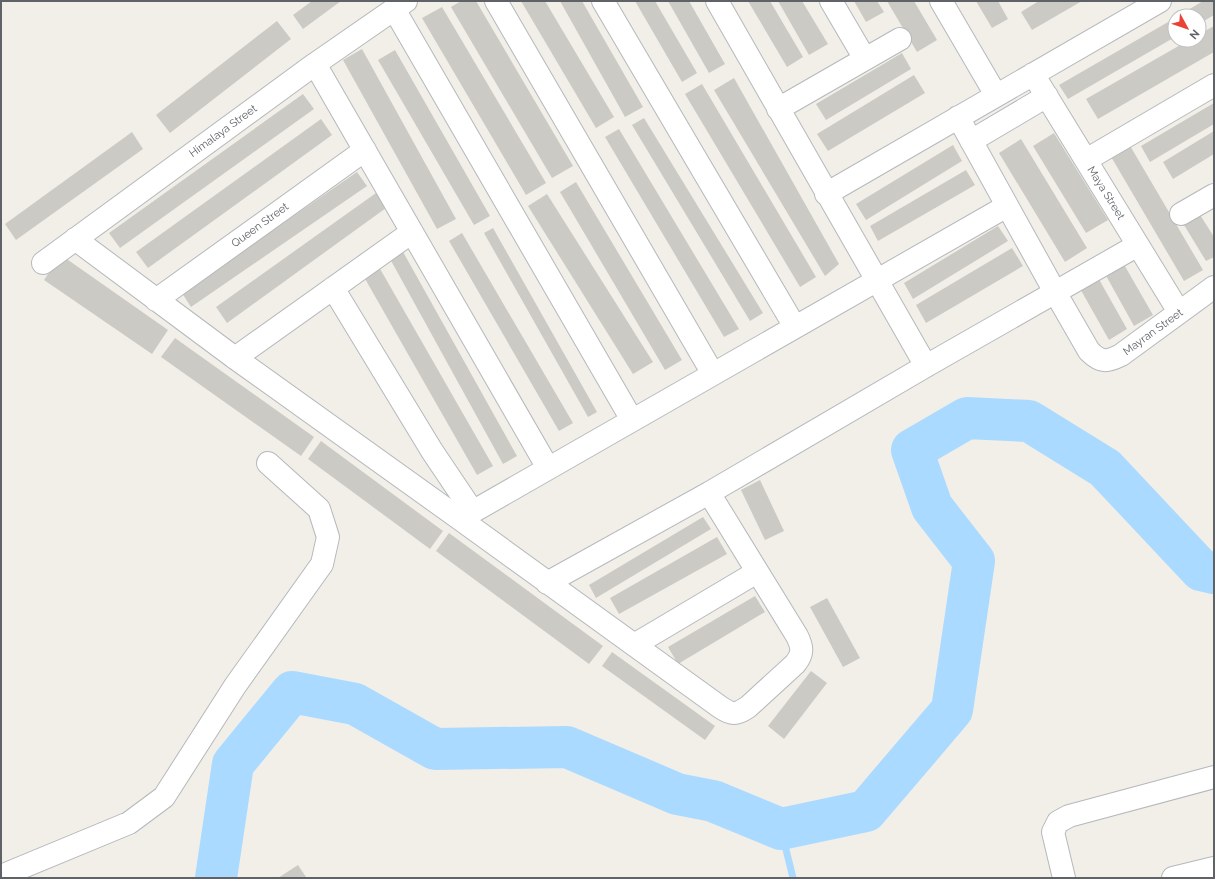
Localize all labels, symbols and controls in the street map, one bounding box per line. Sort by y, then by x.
north arrow [1167,8,1207,48]
text: N [1187,27,1202,42]
street label: Himalaya Street [187,102,260,160]
street label: Maya Street [1084,164,1128,222]
street label: Queen Street [229,200,291,250]
street label: Mayran Street [1120,306,1186,358]

